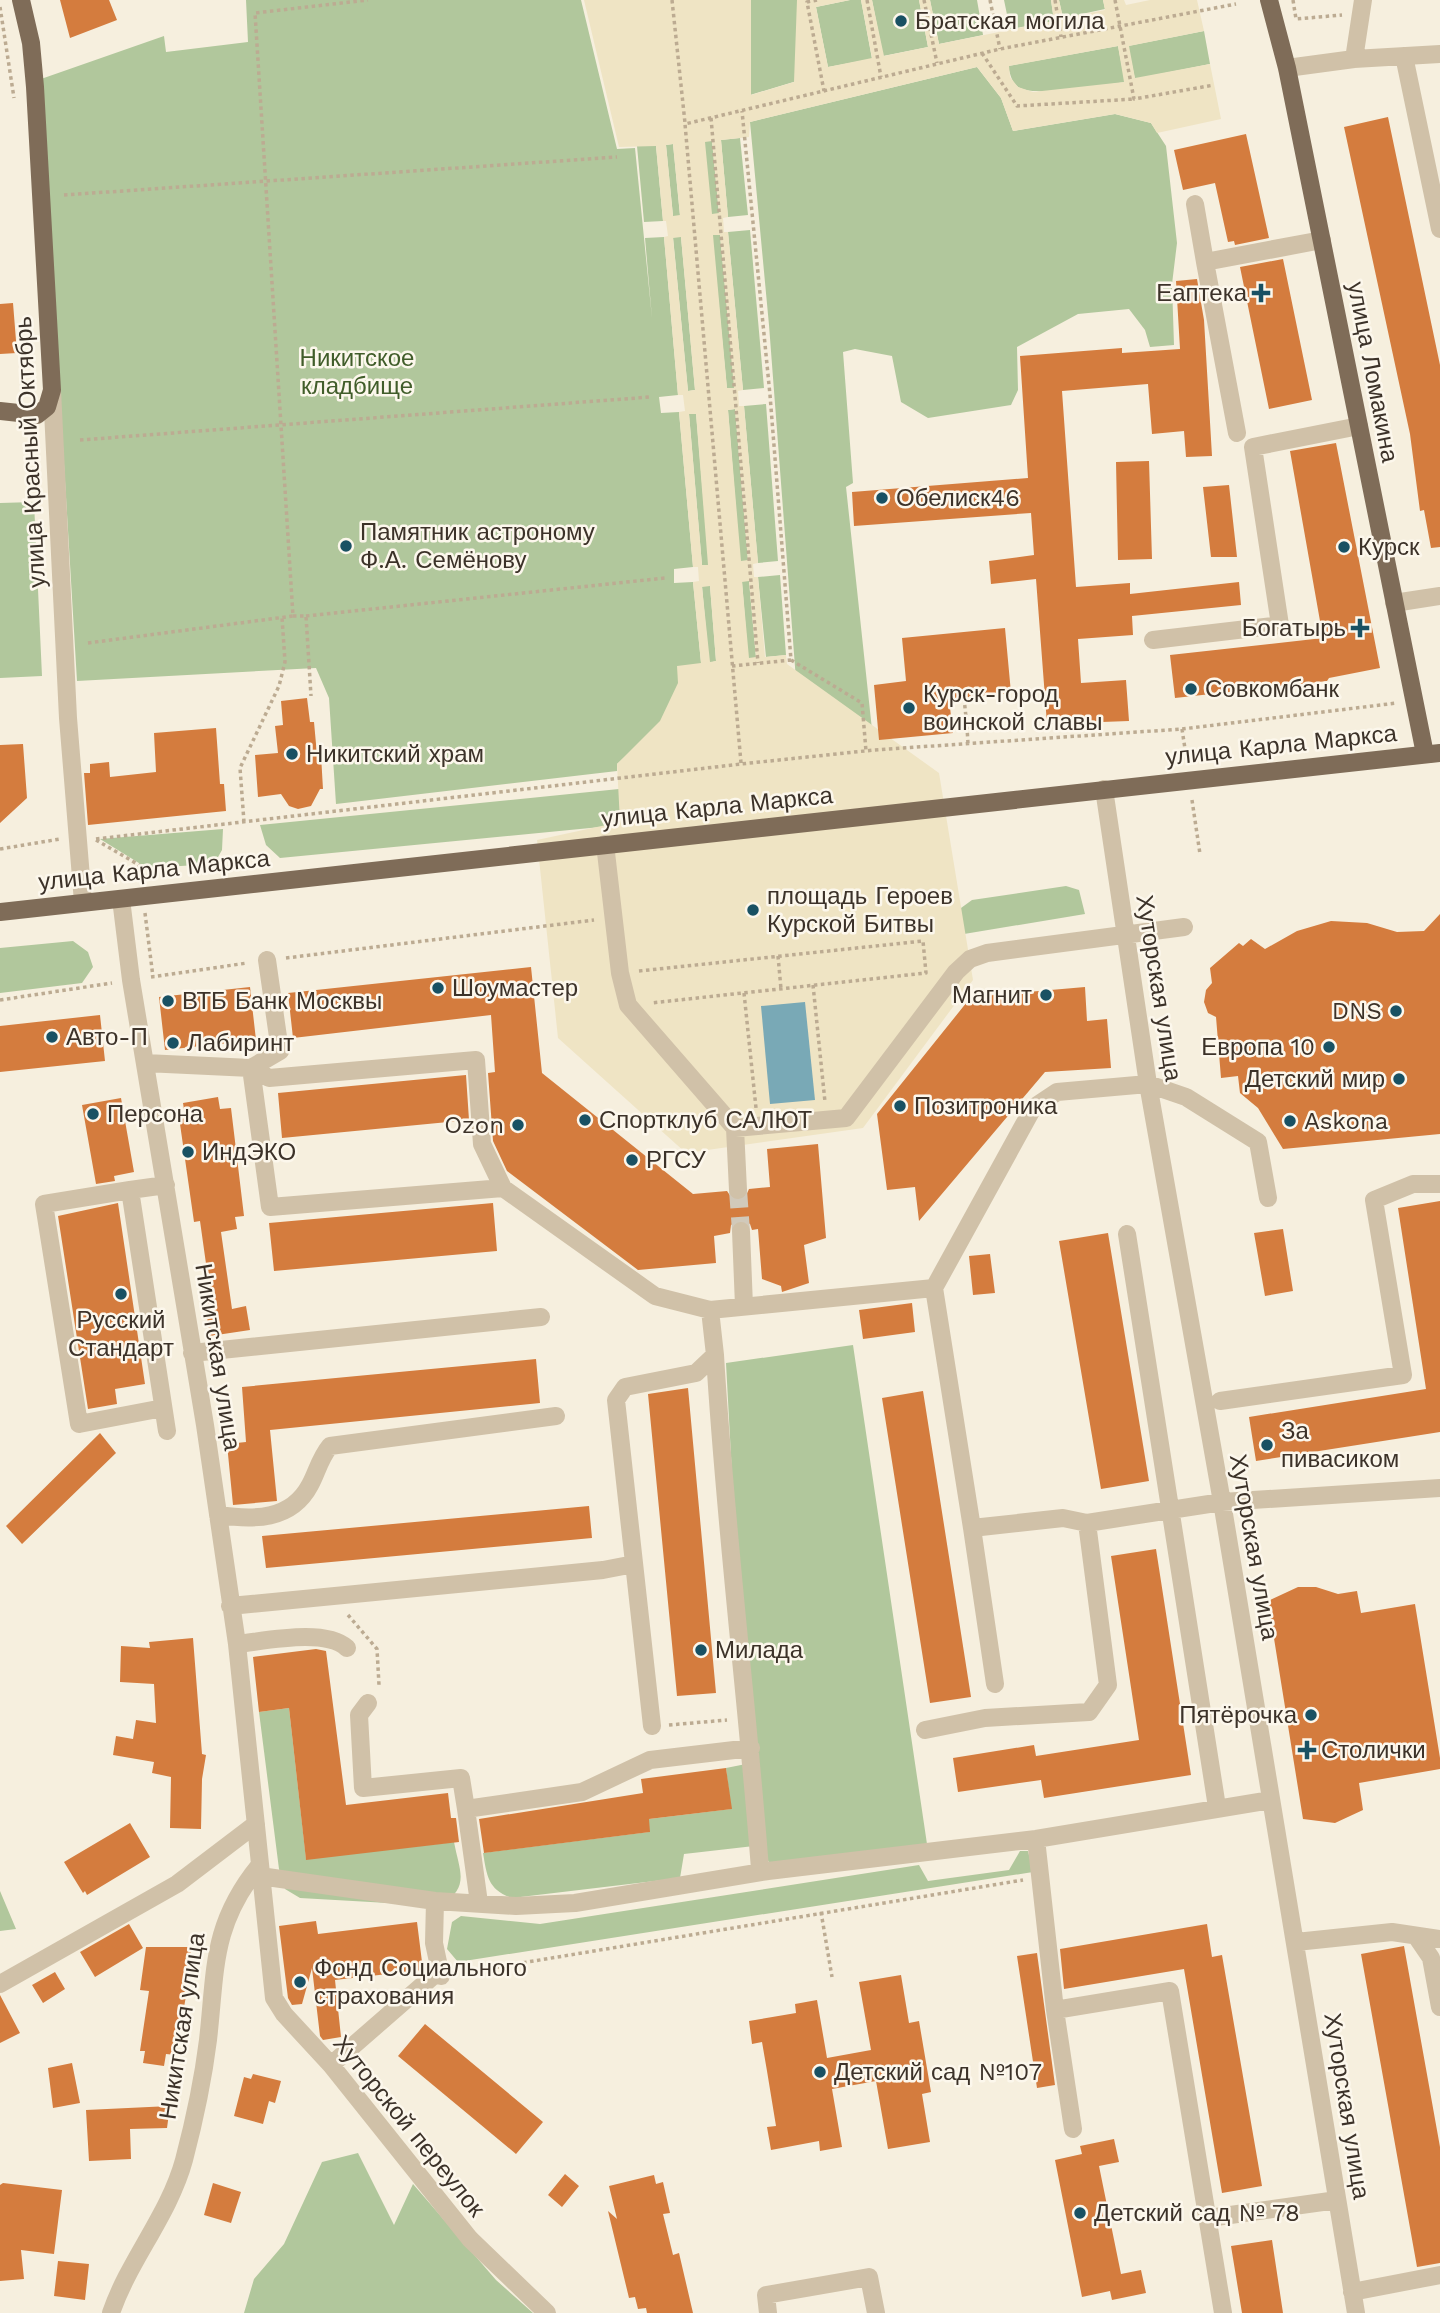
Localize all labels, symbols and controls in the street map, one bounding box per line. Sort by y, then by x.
place label: Братская могила [915,7,1105,35]
marker: Братская могила [893,13,909,29]
place label: Еаптека [1156,279,1248,307]
street label: улица Ломакина [1342,279,1404,465]
marker: Еаптека [1253,285,1269,301]
street label: улица Красный Октябрь [9,315,51,589]
park label: Никитское кладбище [300,344,414,400]
place label: Обелиск46 [896,484,1020,512]
marker: Обелиск46 [874,490,890,506]
place label: Памятник астроному Ф.А. Семёнову [360,518,595,574]
place label: Курск [1358,533,1420,561]
marker: Памятник астроному Ф.А. Семёнову [338,538,354,554]
marker: Курск [1336,539,1352,555]
place label: Богатырь [1242,614,1346,642]
marker: Богатырь [1352,620,1368,636]
place label: Совкомбанк [1205,675,1340,703]
place label: Курск-город воинской славы [923,680,1103,736]
marker: Совкомбанк [1183,681,1199,697]
marker: Курск-город воинской славы [901,700,917,716]
street label: улица Карла Маркса [1164,719,1399,771]
place label: Никитский храм [306,740,484,768]
marker: Никитский храм [284,746,300,762]
street label: улица Карла Маркса [600,781,835,833]
street label: улица Карла Маркса [37,844,272,896]
place label: площадь Героев Курской Битвы [767,882,953,938]
street label: Хуторская улица [1130,893,1188,1084]
marker: площадь Героев Курской Битвы [745,902,761,918]
place label: Шоумастер [452,974,578,1002]
marker: Шоумастер [430,980,446,996]
place label: Магнит [952,981,1032,1009]
place label: ВТБ Банк Москвы [182,987,382,1015]
marker: Магнит [1038,987,1054,1003]
marker: ВТБ Банк Москвы [160,993,176,1009]
place label: DNS [1332,997,1382,1025]
marker: DNS [1388,1003,1404,1019]
place label: Авто-П [66,1023,148,1051]
marker: Авто-П [44,1029,60,1045]
place label: Лабиринт [187,1029,294,1057]
place label: Европа 10 [1201,1033,1315,1061]
marker: Лабиринт [165,1035,181,1051]
marker: Европа 10 [1321,1039,1337,1055]
place label: Детский мир [1245,1065,1385,1093]
marker: Детский мир [1391,1071,1407,1087]
place label: Позитроника [914,1092,1058,1120]
marker: Позитроника [892,1098,908,1114]
place label: Персона [107,1100,204,1128]
marker: Персона [85,1106,101,1122]
place label: Спортклуб САЛЮТ [599,1106,812,1134]
place label: Askona [1304,1107,1388,1135]
place label: Ozon [444,1111,504,1139]
marker: Спортклуб САЛЮТ [577,1112,593,1128]
marker: Askona [1282,1113,1298,1129]
marker: Ozon [510,1117,526,1133]
place label: ИндЭКО [202,1138,296,1166]
marker: ИндЭКО [180,1144,196,1160]
place label: РГСУ [646,1146,706,1174]
marker: РГСУ [624,1152,640,1168]
street label: Никитская улица [189,1262,247,1453]
marker: Русский Стандарт [113,1286,129,1302]
place label: Русский Стандарт [68,1306,174,1362]
place label: За пивасиком [1281,1417,1399,1473]
marker: За пивасиком [1259,1437,1275,1453]
street label: Хуторская улица [1224,1452,1284,1643]
place label: Милада [715,1636,804,1664]
marker: Милада [693,1642,709,1658]
place label: Пятёрочка [1179,1701,1298,1729]
marker: Пятёрочка [1303,1707,1319,1723]
place label: Столички [1321,1736,1426,1764]
marker: Столички [1299,1742,1315,1758]
street label: Никитская улица [153,1930,211,2121]
place label: Фонд Социального страхования [314,1954,527,2010]
marker: Фонд Социального страхования [292,1974,308,1990]
street label: Хуторская улица [1318,2011,1376,2202]
street label: Хуторской переулок [327,2030,491,2223]
place label: Детский сад №107 [834,2058,1042,2086]
marker: Детский сад №107 [812,2064,828,2080]
place label: Детский сад № 78 [1094,2199,1300,2227]
marker: Детский сад № 78 [1072,2205,1088,2221]

